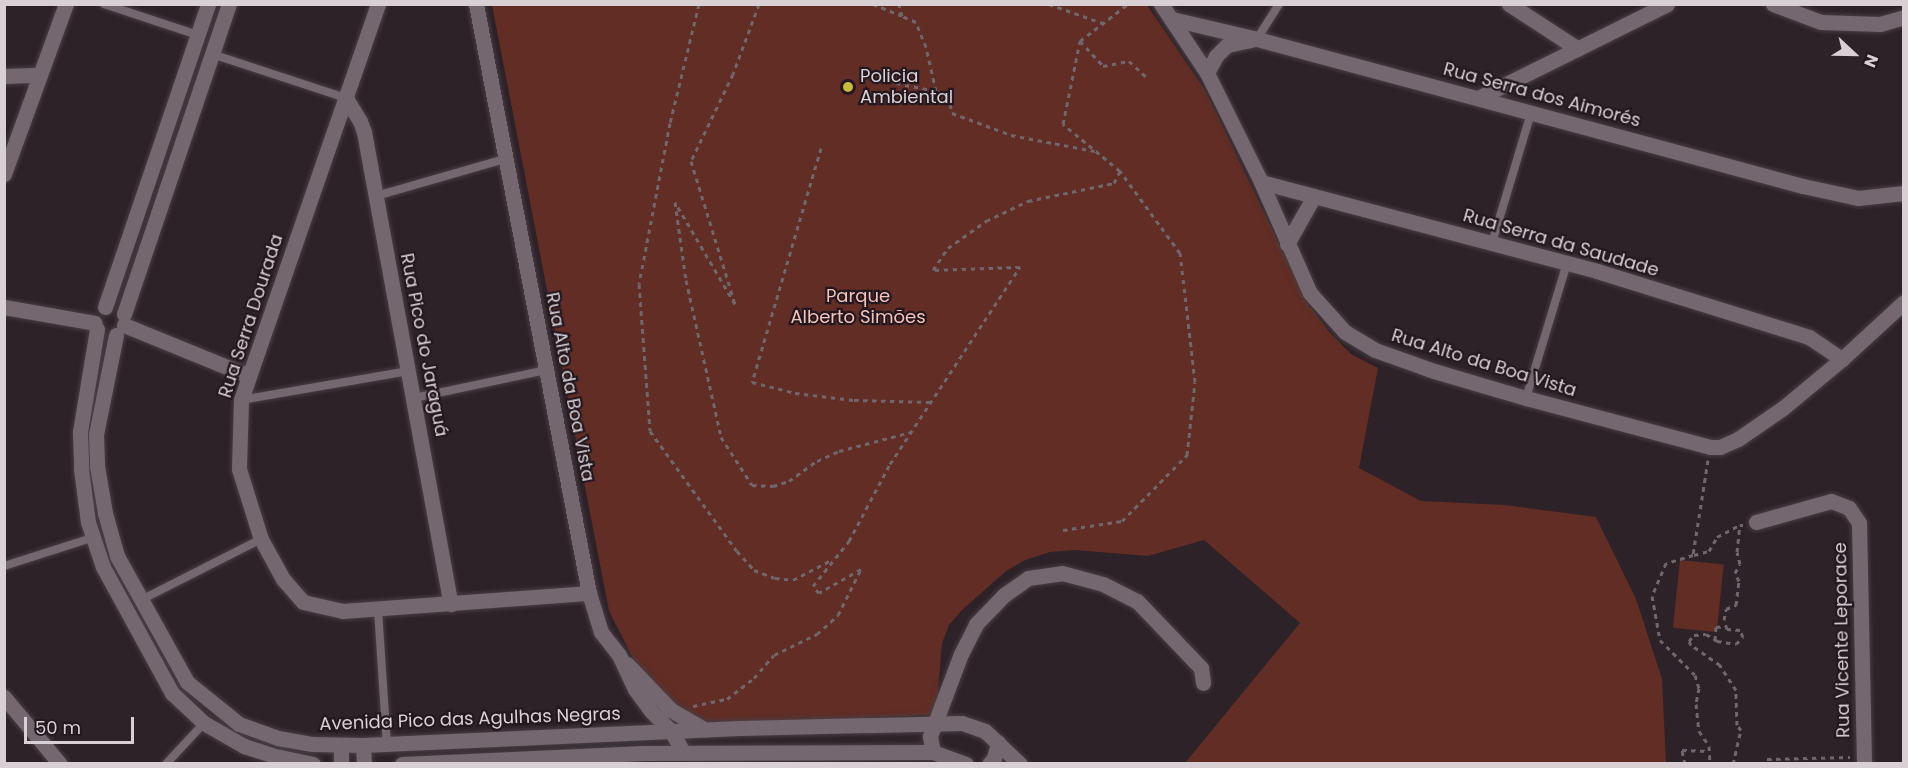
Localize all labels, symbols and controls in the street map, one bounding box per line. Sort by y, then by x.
north arrow [1824,24,1884,84]
text: N [1858,51,1884,71]
street label: Rua Serra dos Aimorés [1441,58,1643,132]
place label: Policia Ambiental [860,66,953,109]
marker: Policia Ambiental [841,80,855,94]
street label: Rua Serra da Saudade [1461,205,1661,281]
street label: Rua Serra Dourada [214,232,288,400]
street label: Rua Pico do Jaraguá [396,251,452,439]
park label: Parque Alberto Simões [790,286,926,328]
street label: Rua Alto da Boa Vista [541,291,599,483]
street label: Rua Alto da Boa Vista [1389,325,1579,401]
street label: Rua Vicente Leporace [1829,542,1855,738]
street label: Avenida Pico das Agulhas Negras [319,703,621,735]
scale bar [27,705,136,743]
text: 50 m [35,715,81,740]

